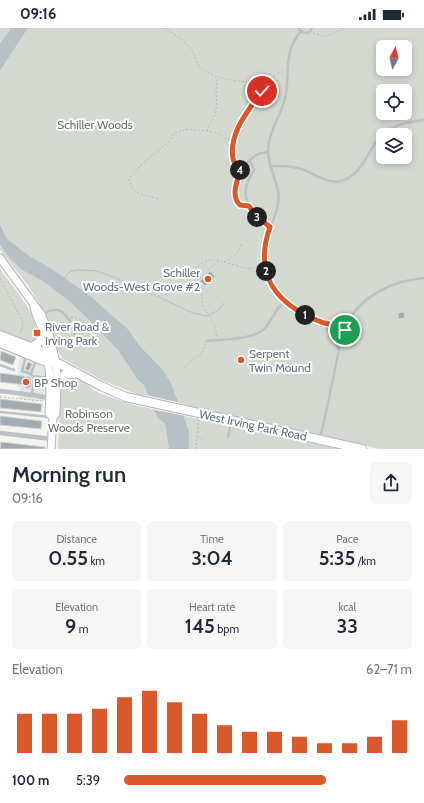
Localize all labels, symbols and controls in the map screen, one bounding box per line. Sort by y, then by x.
text: 09:16 [20,5,56,23]
north arrow [376,40,412,76]
map controls [376,40,412,164]
pin [245,74,279,108]
icon: check [251,80,273,102]
button: locate [376,84,412,120]
park label: Schiller Woods [57,117,133,132]
button: layers [376,128,412,164]
pin: 4 [230,160,250,180]
text: 4 [237,163,243,177]
pin: 3 [247,207,267,227]
text: 3 [254,210,260,224]
pin: 2 [256,261,276,281]
text: 2 [263,264,269,278]
place label: Schiller Woods-West Grove #2 [83,265,200,294]
marker: Schiller Woods-West Grove #2 [203,274,213,284]
pin: 1 [295,305,315,325]
text: 1 [303,308,307,322]
pin [328,313,362,347]
place label: River Road & Irving Park [45,319,110,348]
icon: arrive [334,319,356,341]
marker: River Road & Irving Park [32,328,42,338]
place label: Serpent Twin Mound [249,346,311,375]
marker: Serpent Twin Mound [236,355,246,365]
place label: BP Shop [34,375,78,390]
marker: BP Shop [21,377,31,387]
park label: Robinson Woods Preserve [48,406,130,435]
street label: West Irving Park Road [198,406,308,444]
text: Morning run [12,461,126,488]
button: share [370,462,412,504]
text: 09:16 [12,490,43,506]
text: Distance [56,532,97,546]
text: Time [200,532,224,546]
text: Pace [336,532,358,546]
text: 0.55 [48,546,88,570]
text: 3:04 [191,546,233,570]
text: 5:35 [319,546,355,570]
text: km [88,554,105,568]
text: /km [355,554,376,568]
text: Elevation [55,600,98,614]
text: Heart rate [189,600,235,614]
text: kcal [339,600,356,614]
text: 9 [65,614,76,638]
text: 145 [185,614,215,638]
text: 33 [337,614,358,638]
text: m [76,622,88,636]
text: bpm [215,622,239,636]
text: Elevation [12,661,63,677]
text: 62–71 m [366,661,412,677]
text: 100 m [12,772,49,788]
text: 5:39 [76,772,100,788]

